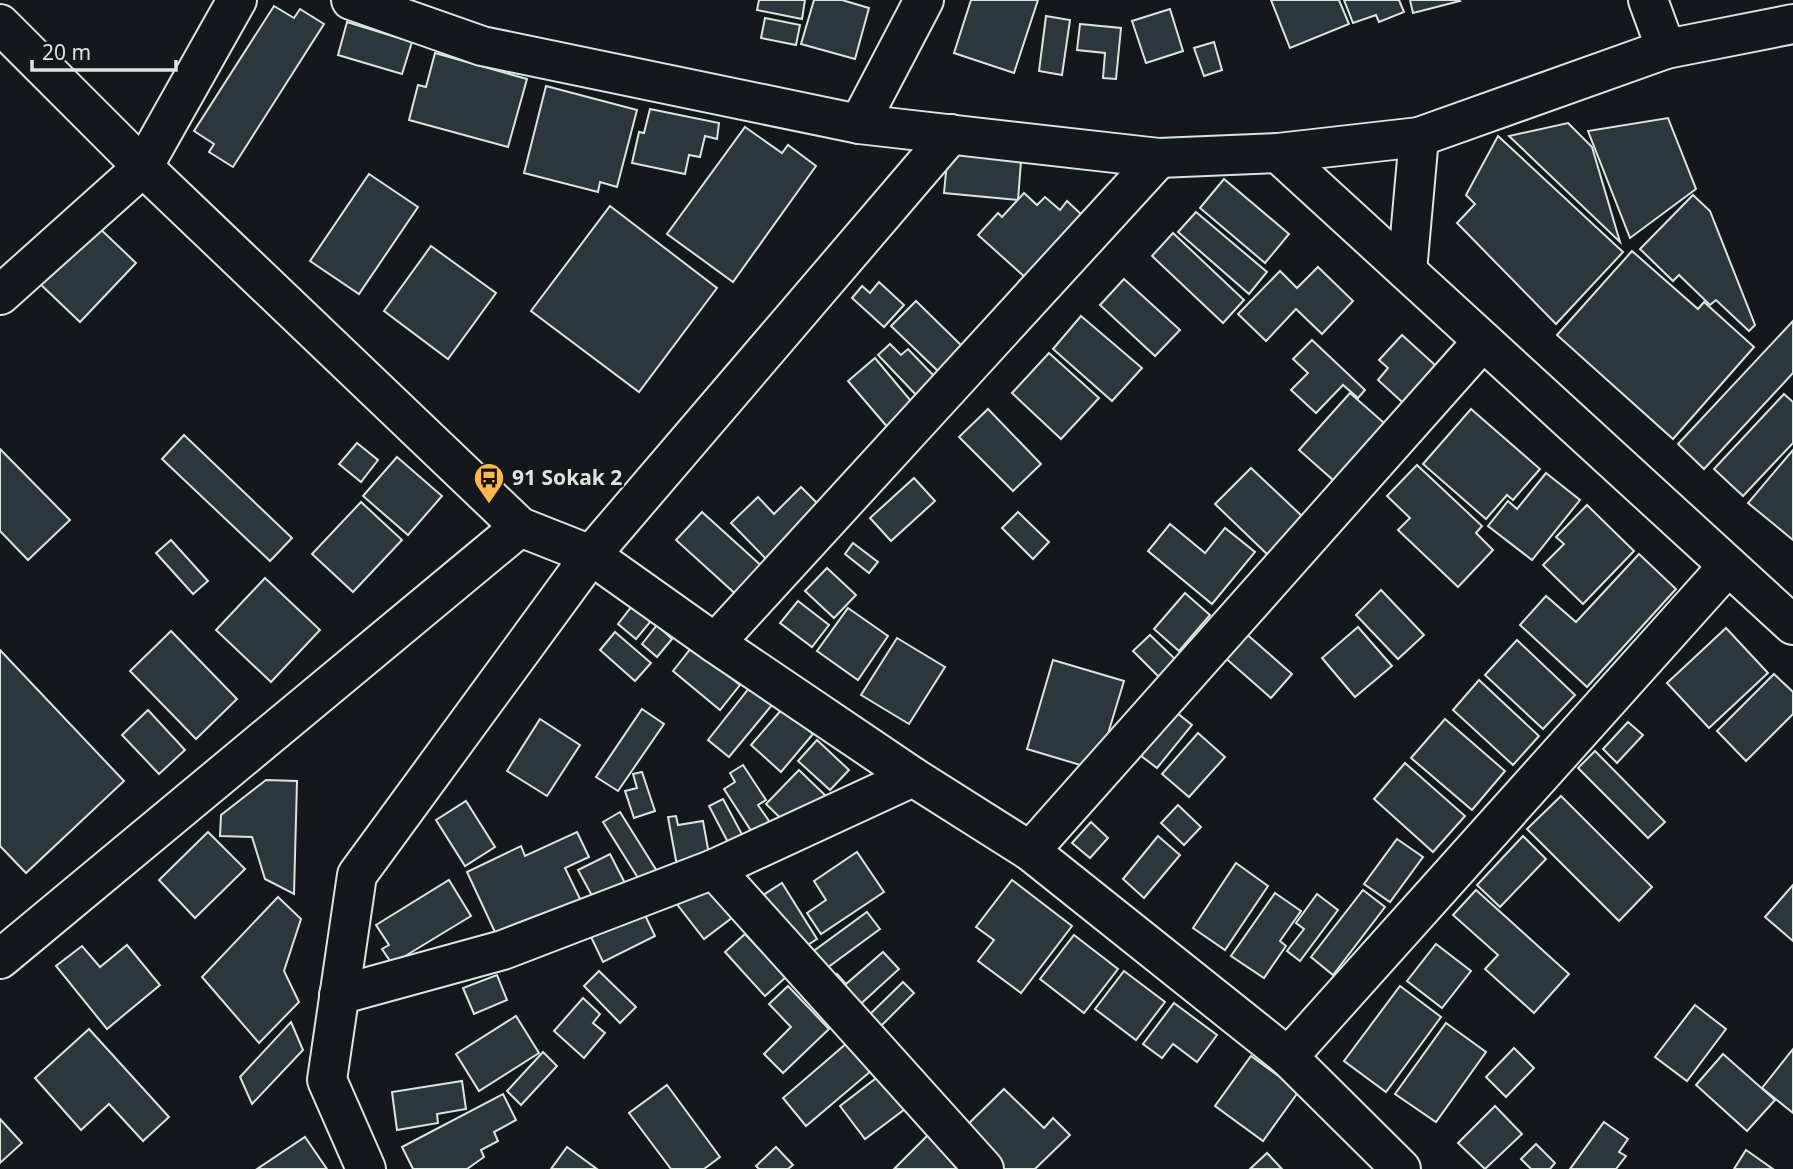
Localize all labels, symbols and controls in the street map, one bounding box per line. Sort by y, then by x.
scale bar [32,28,175,72]
text: 20 m [42,38,91,66]
bus stop icon: 91 Sokak 2 [472,461,506,505]
place label: 91 Sokak 2 [512,463,622,491]

